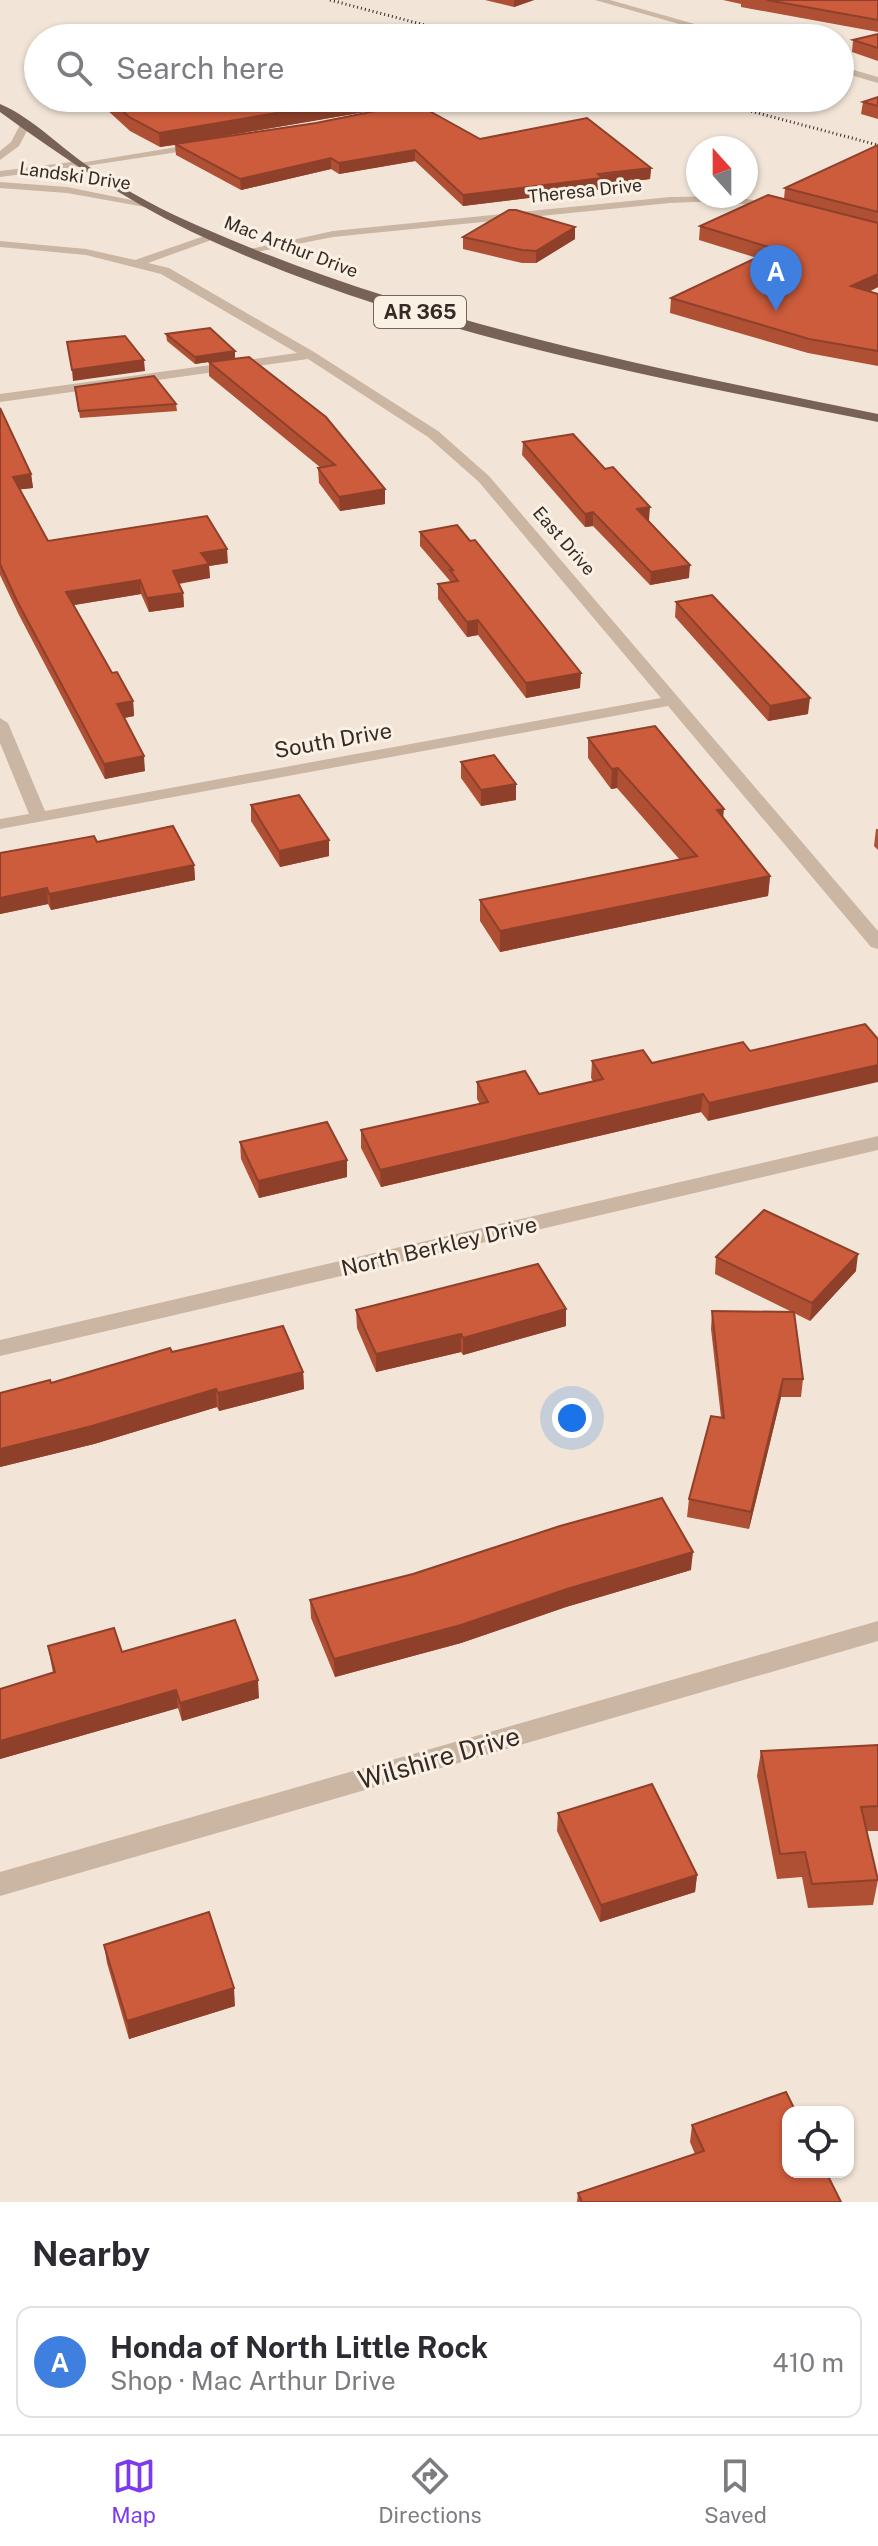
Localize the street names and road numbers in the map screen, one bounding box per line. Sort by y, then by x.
street label: Landski Drive [18,157,132,194]
street label: Theresa Drive [527,174,643,207]
street label: Mac Arthur Drive [221,211,361,282]
road number: AR 365 [374,296,466,328]
street label: East Drive [529,502,600,579]
street label: South Drive [272,717,394,763]
street label: North Berkley Drive [339,1211,539,1281]
street label: Wilshire Drive [354,1720,523,1795]

